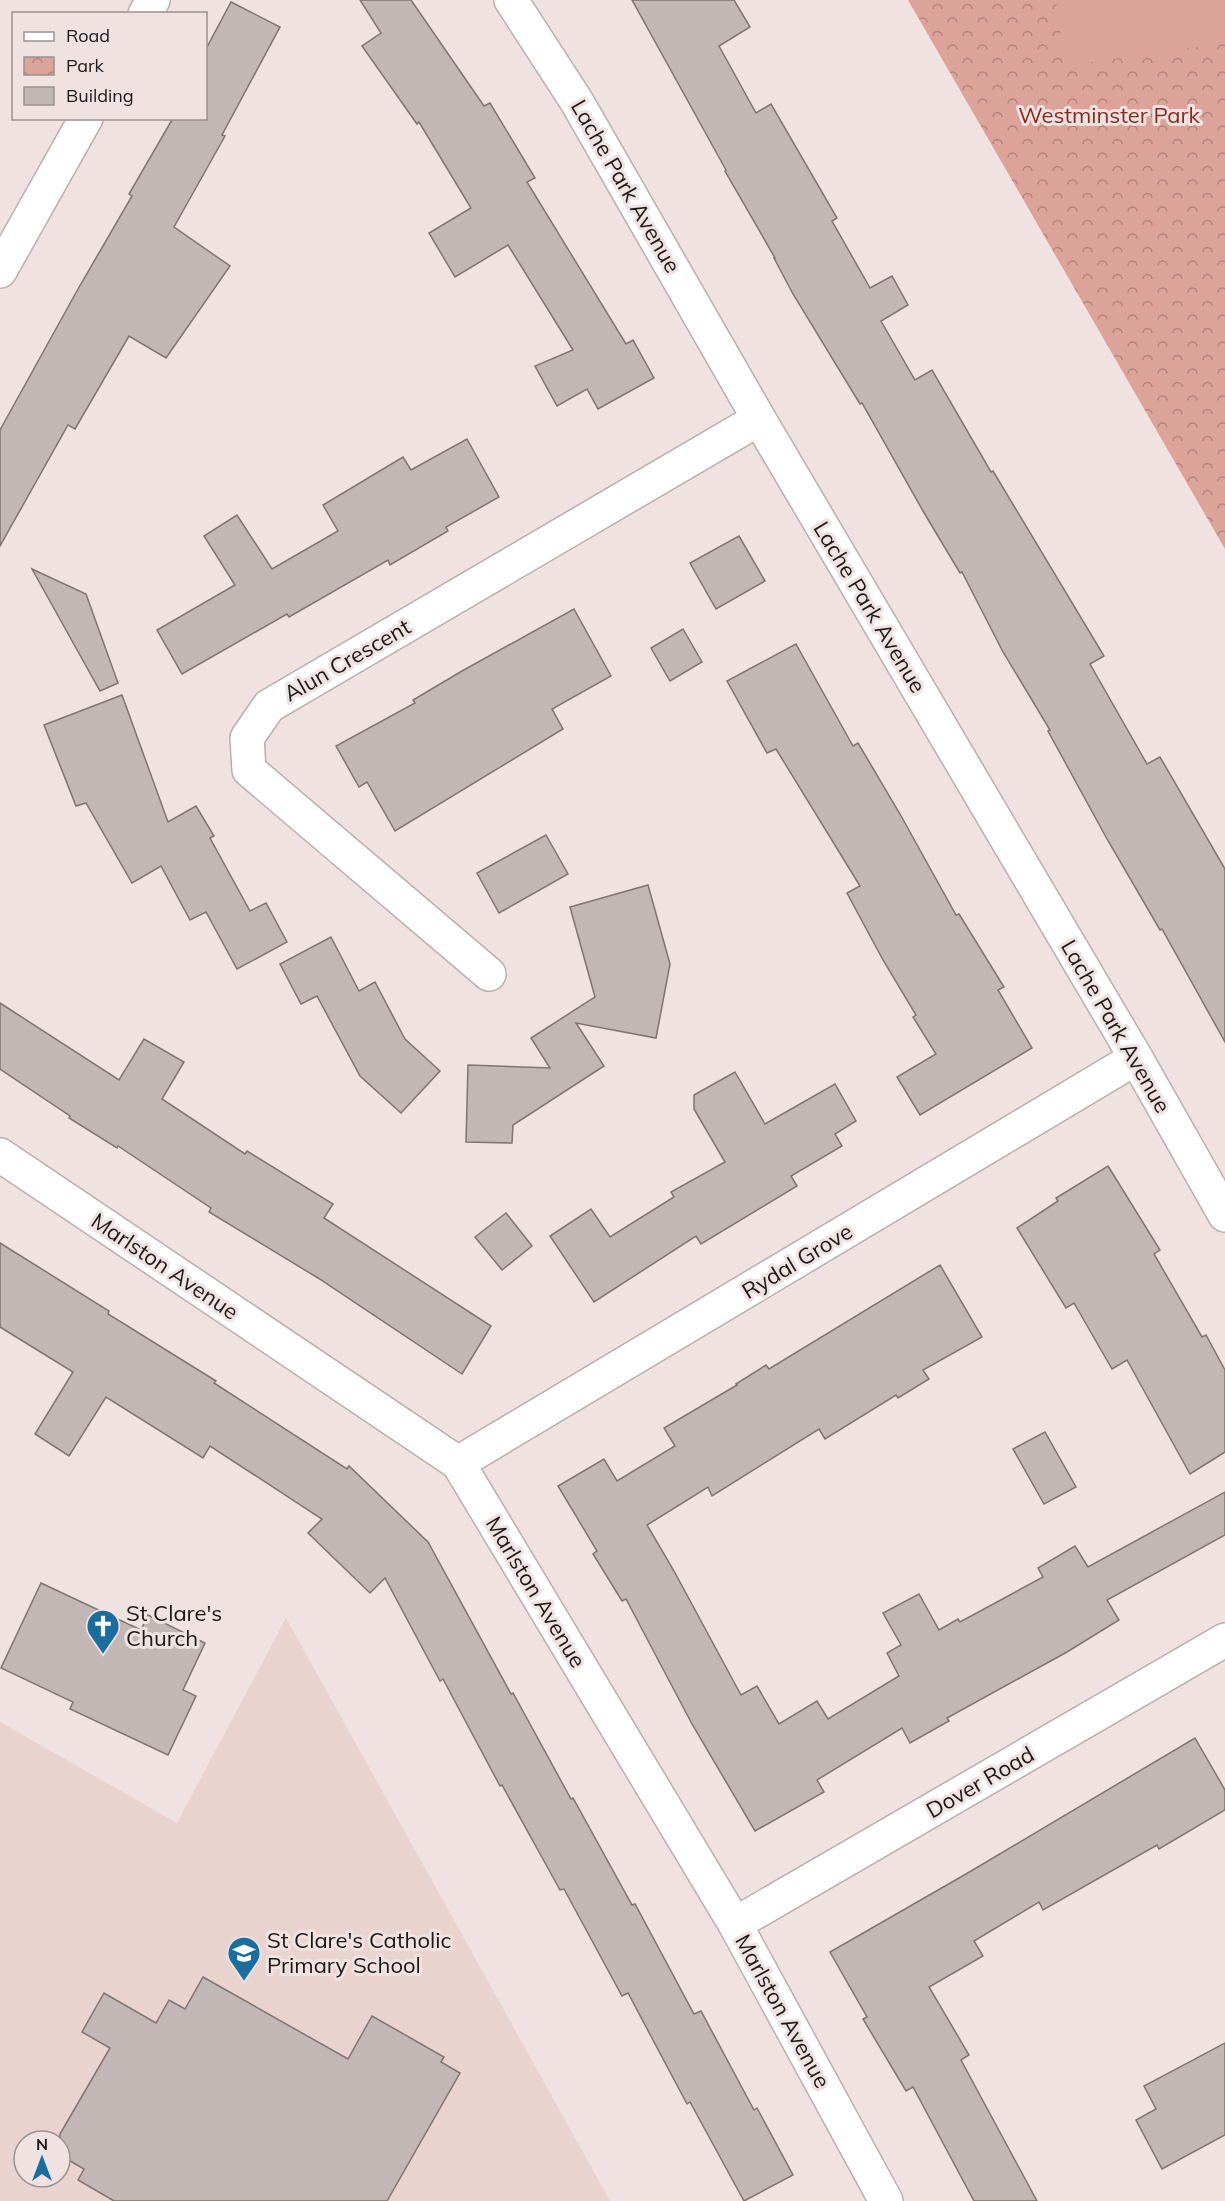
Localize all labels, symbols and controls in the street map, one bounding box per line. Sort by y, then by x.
legend [12,12,207,120]
text: Road [66,24,110,47]
text: Park [66,54,105,77]
text: Building [66,84,134,107]
street label: Lache Park Avenue [565,94,687,278]
park label: Westminster Park [1018,101,1200,129]
street label: Lache Park Avenue [808,516,932,698]
street label: Alun Crescent [279,612,416,708]
street label: Lache Park Avenue [1055,934,1177,1118]
street label: Marlston Avenue [86,1206,244,1326]
street label: Rydal Grove [737,1217,857,1305]
street label: Marlston Avenue [480,1511,592,1673]
place label: St Clare's Church [126,1599,222,1652]
church icon: St Clare's Church [85,1608,121,1655]
street label: Dover Road [921,1740,1039,1824]
place label: St Clare's Catholic Primary School [267,1926,451,1979]
street label: Marlston Avenue [729,1929,837,2093]
school or university icon: St Clare's Catholic Primary School [226,1935,262,1982]
north arrow [12,2129,72,2189]
text: N [36,2134,48,2154]

